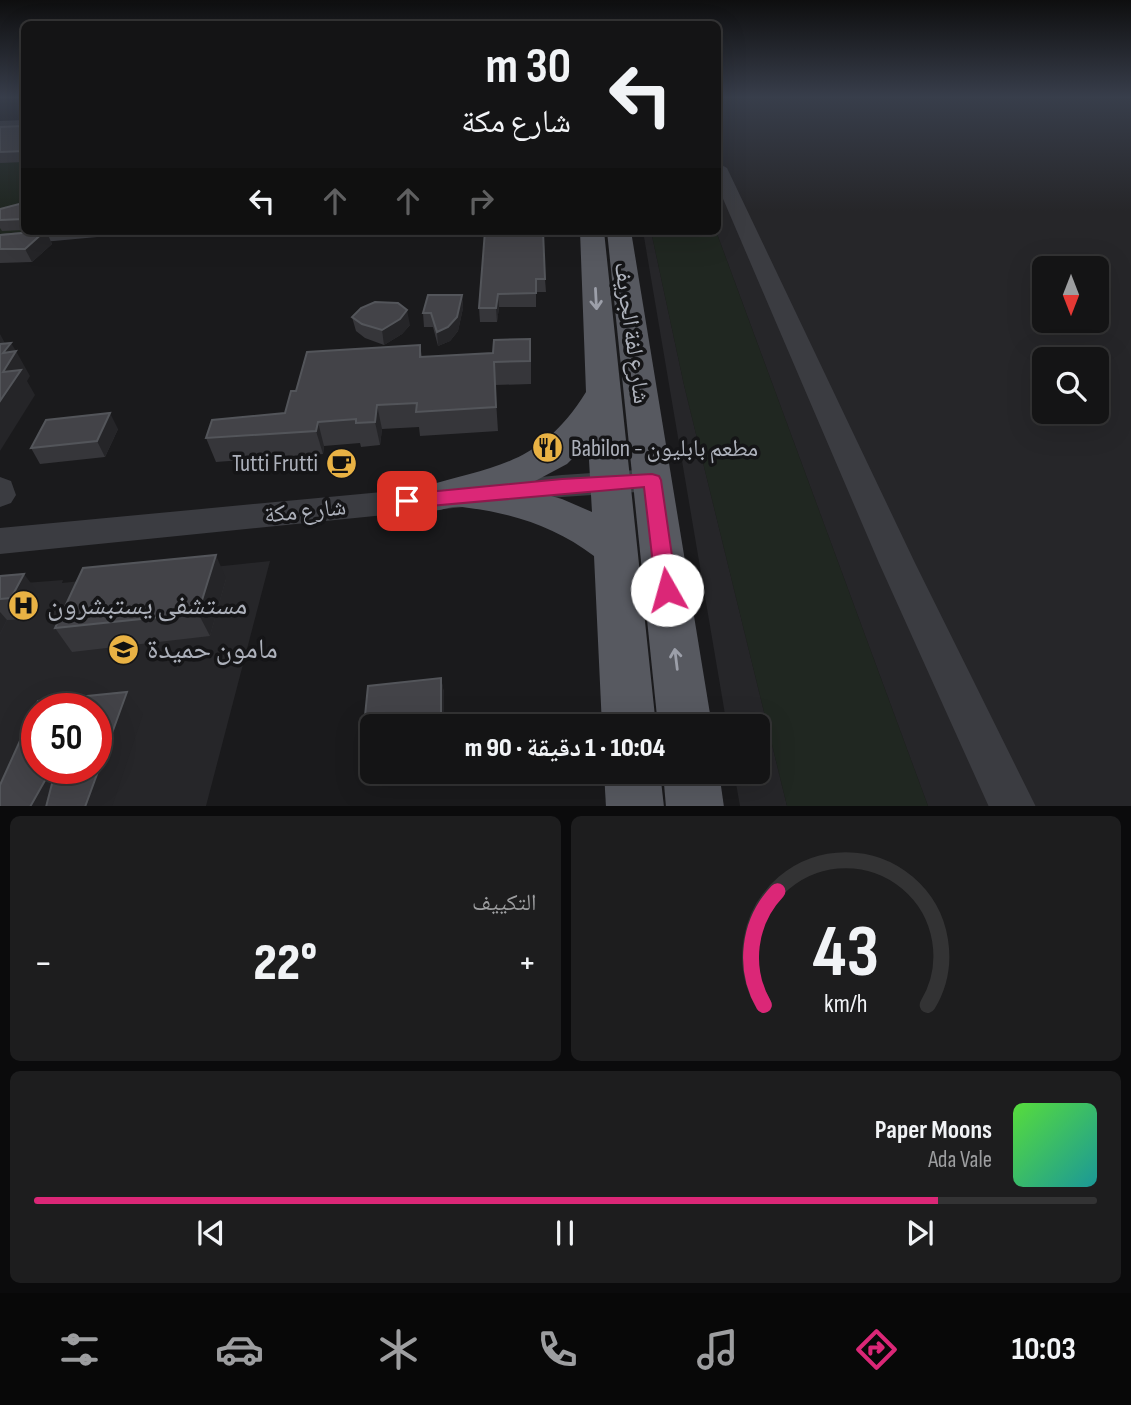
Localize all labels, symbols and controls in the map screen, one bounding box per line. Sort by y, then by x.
text: 30 m [486,38,571,97]
icon: left [595,49,686,140]
text: شارع مكة [461,103,571,142]
icon: left [243,182,281,220]
icon: ahead [316,182,354,220]
icon: ahead [389,182,427,220]
icon: right [462,182,500,220]
north arrow [1032,256,1110,332]
map controls [1032,256,1109,424]
street label: شارع لفة الجريف [608,260,656,406]
one-way arrow [590,287,603,310]
button: search [1032,347,1109,424]
restaurant icon: Babilon - مطعم بابليون [531,431,565,465]
place label: Babilon - مطعم بابليون [571,434,758,464]
cafe icon: Tutti Frutti [324,446,358,480]
place label: Tutti Frutti [232,449,318,478]
pin [377,471,437,531]
icon: arrive [388,482,426,520]
street label: شارع مكة [263,492,347,530]
position arrow [630,553,704,627]
hospital icon: مستشفى يستبشرون [7,588,41,622]
place label: مستشفى يستبشرون [47,589,247,622]
school or university icon: مامون حميدة [107,632,141,666]
place label: مامون حميدة [147,633,278,666]
one-way arrow [669,648,682,670]
speed limit sign: 50 [21,693,112,784]
text: 10:04 · 1 دقيقة · 90 m [465,733,665,764]
text: التكييف [472,889,537,917]
text: 43 [812,909,879,997]
text: 22° [253,932,317,995]
text: − [34,941,53,986]
text: + [518,941,536,986]
text: km/h [824,988,867,1019]
text: Paper Moons [875,1115,992,1146]
text: Ada Vale [928,1146,992,1174]
icon: previous [192,1214,230,1252]
icon: pause [546,1214,584,1252]
icon: next [901,1214,939,1252]
icon: filters [55,1325,104,1374]
icon: car [215,1325,264,1374]
icon: climate [374,1325,423,1374]
icon: phone [533,1325,582,1374]
icon: music [693,1325,742,1374]
icon: directions [852,1325,901,1374]
text: 10:03 [1012,1330,1076,1369]

